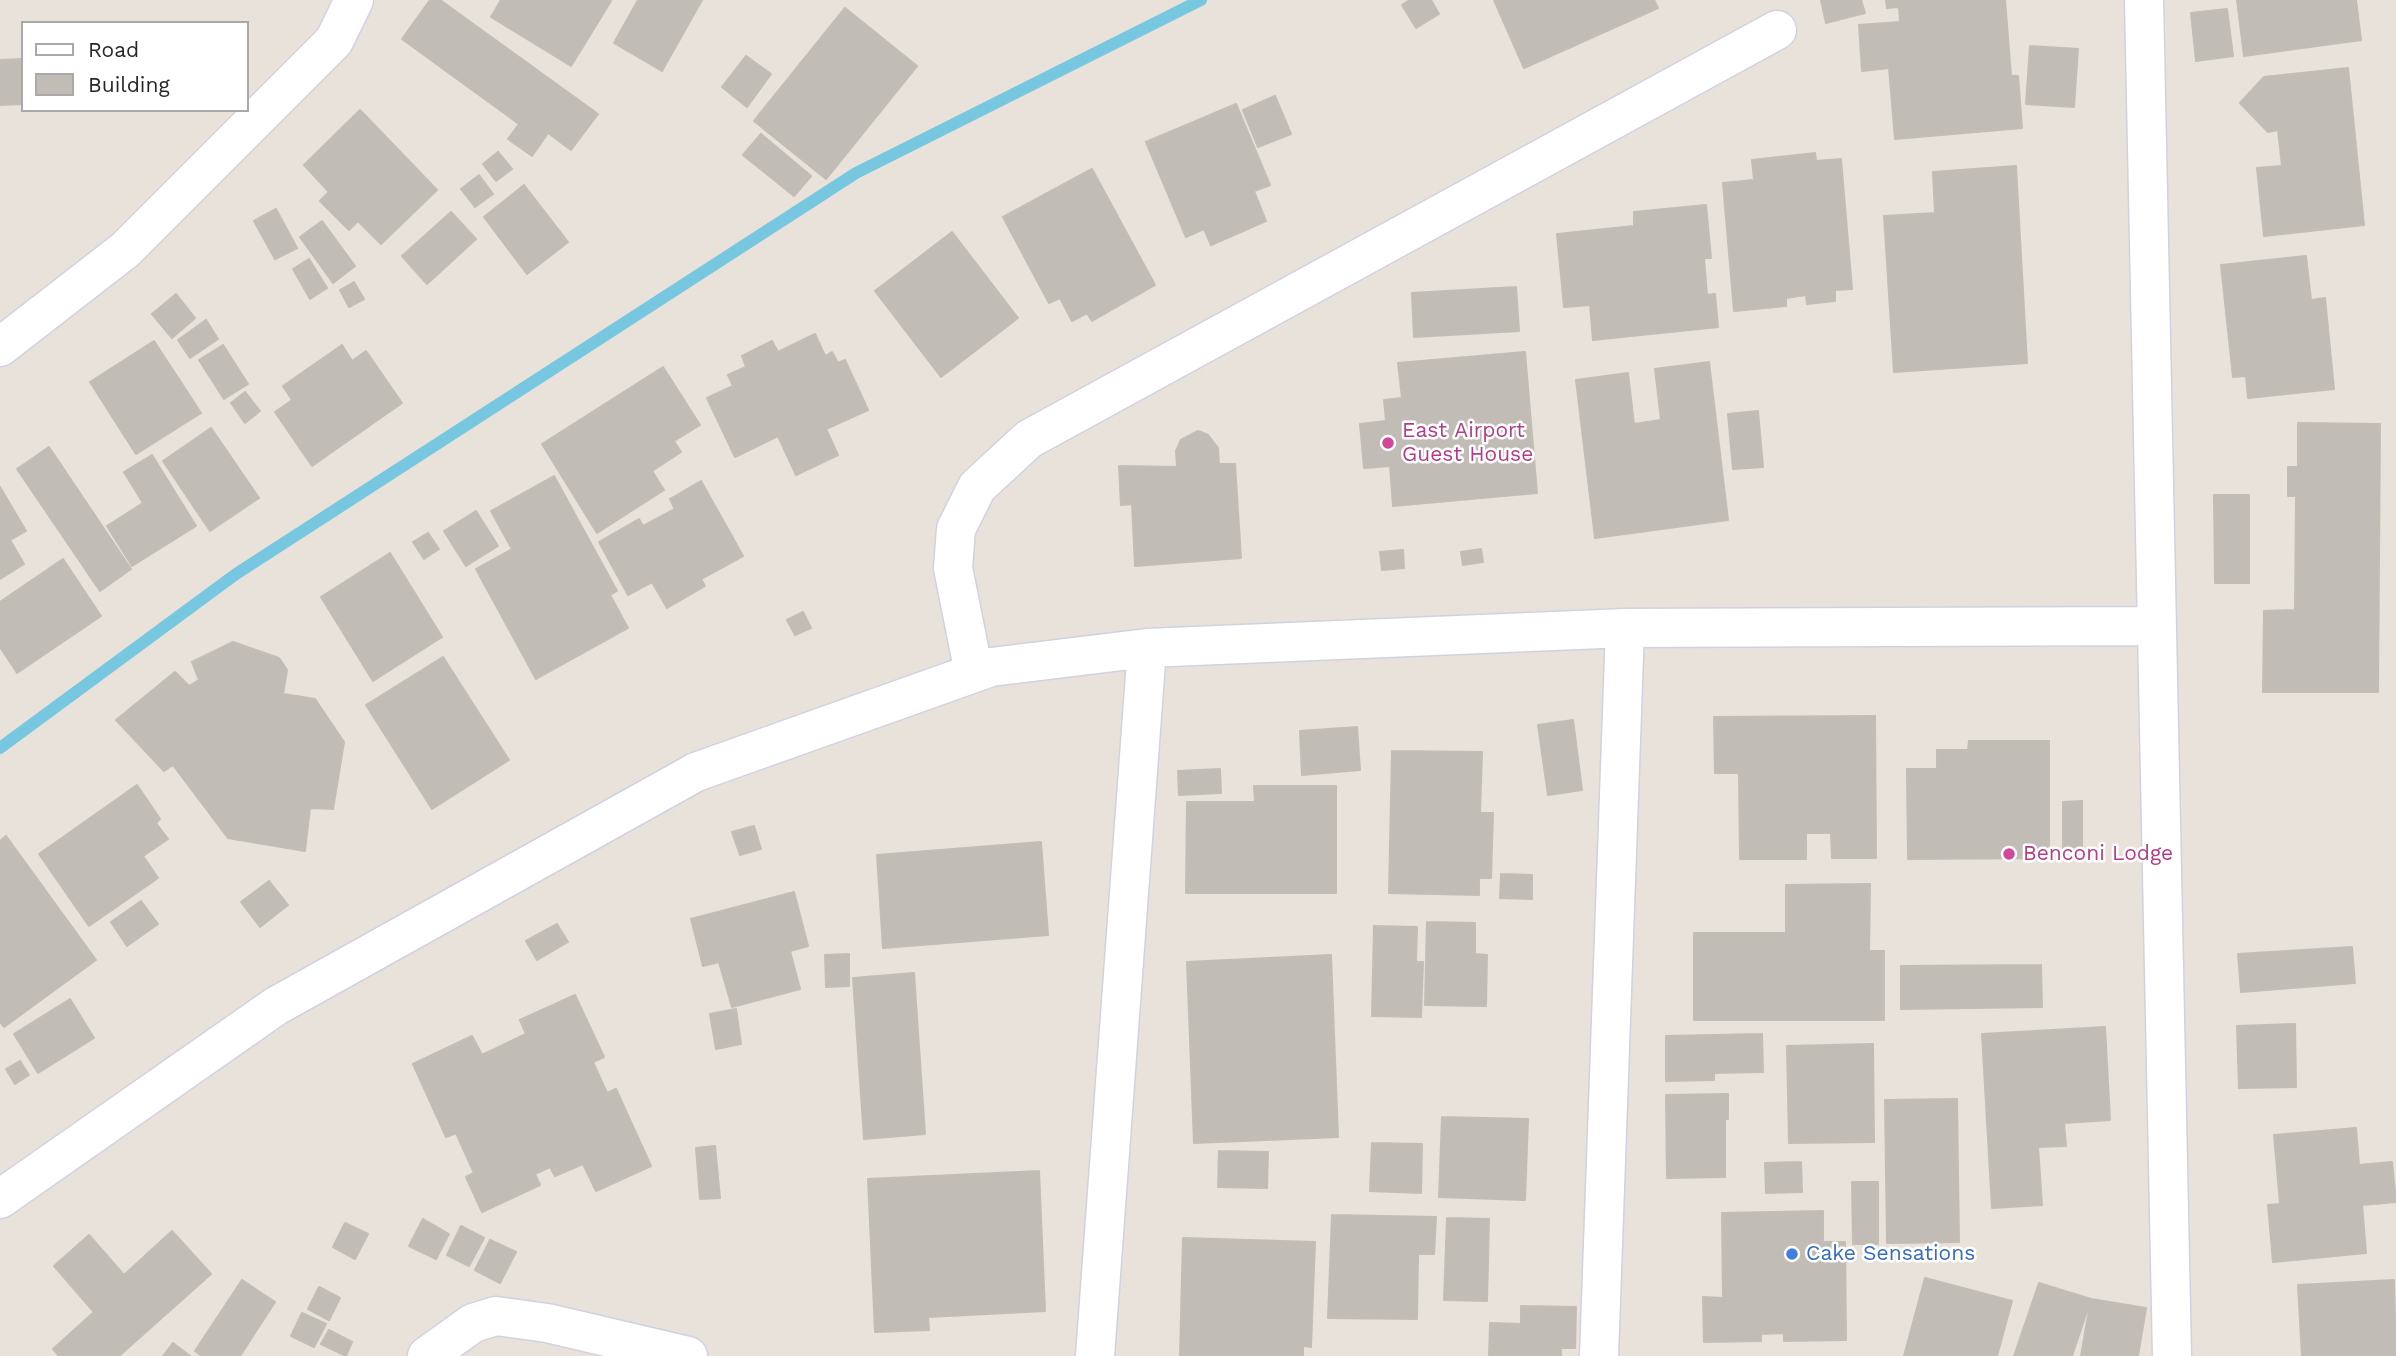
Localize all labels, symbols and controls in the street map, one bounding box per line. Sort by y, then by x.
legend [21,21,248,112]
text: Road [88,37,139,62]
text: Building [88,72,170,97]
place label: East Airport Guest House [1402,418,1533,468]
marker: East Airport Guest House [1380,435,1396,451]
place label: Benconi Lodge [2023,841,2173,867]
marker: Benconi Lodge [2001,846,2017,862]
place label: Cake Sensations [1806,1241,1975,1267]
marker: Cake Sensations [1784,1246,1800,1262]

